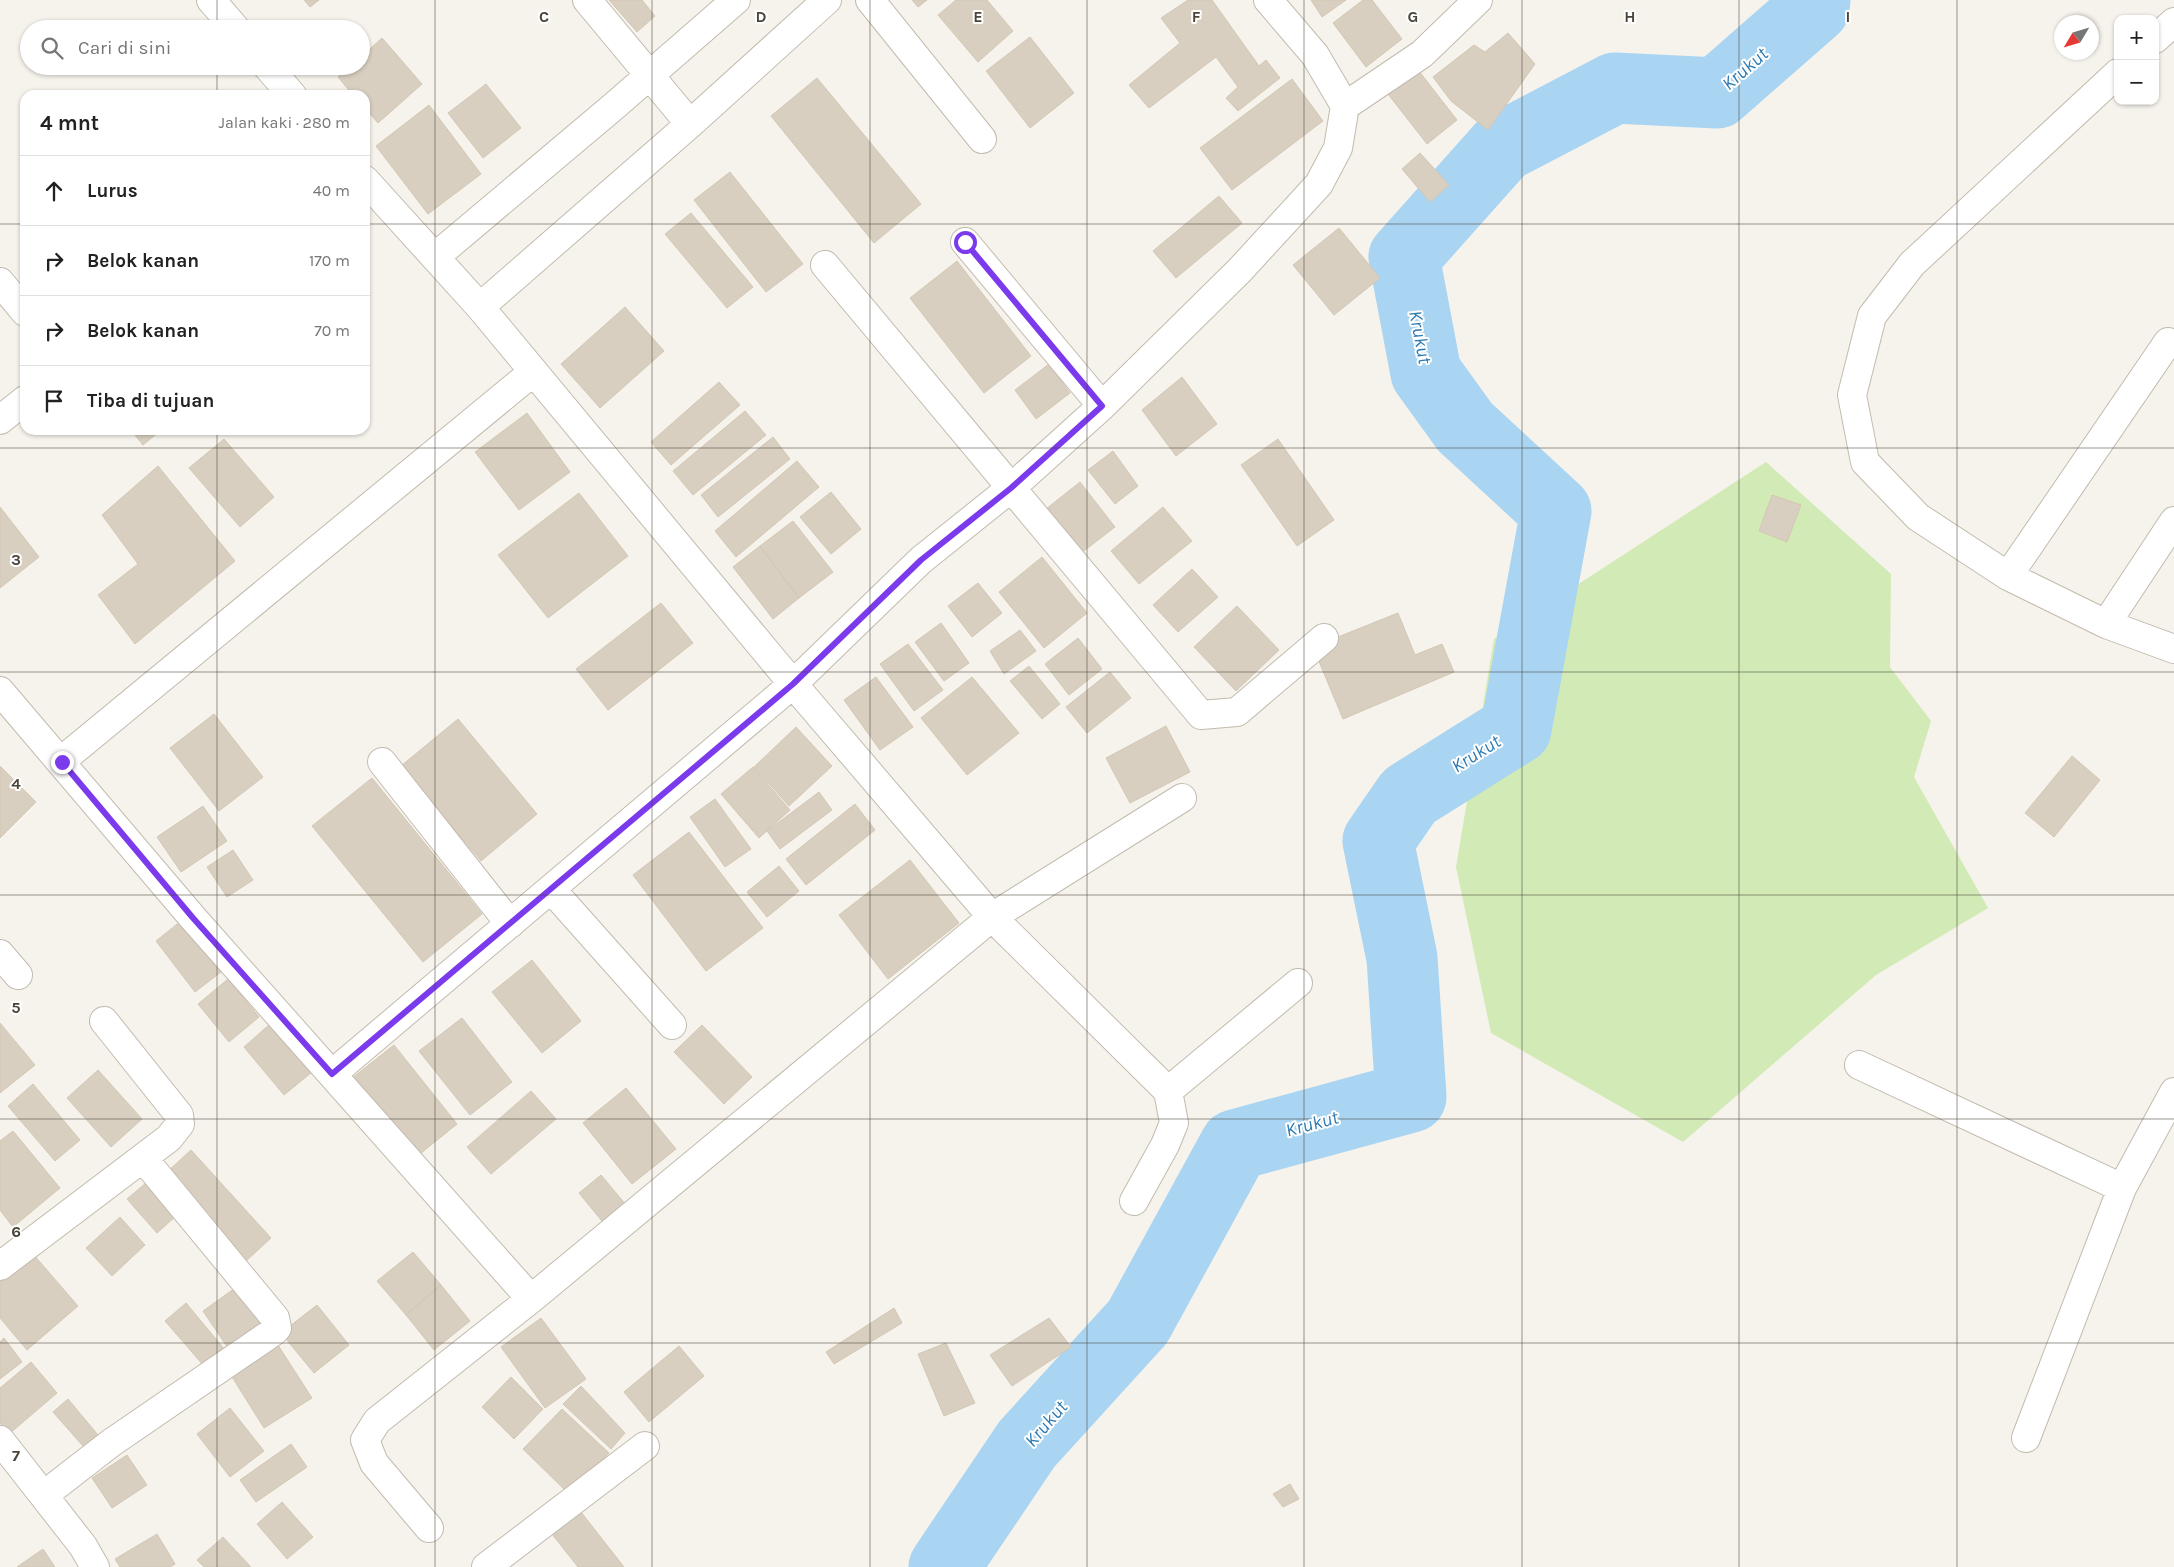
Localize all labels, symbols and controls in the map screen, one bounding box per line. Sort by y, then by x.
text: C [539,7,549,26]
text: D [756,7,767,26]
text: E [973,7,983,26]
text: F [1192,7,1201,26]
text: G [1408,7,1418,26]
text: H [1624,7,1636,26]
text: I [1846,7,1850,26]
north arrow [2054,15,2099,60]
map controls [2114,15,2159,105]
button: + [2114,15,2159,60]
search box [20,20,370,75]
icon: search [38,34,66,62]
text: Cari di sini [78,37,171,59]
water label: Krukut [1718,43,1773,95]
button: − [2114,60,2159,105]
text: 4 mnt [40,111,99,135]
text: Jalan kaki · 280 m [219,113,350,132]
icon: ahead [40,177,68,205]
text: Lurus [87,180,138,202]
text: 40 m [313,181,350,200]
route start [954,231,977,254]
icon: right [40,247,68,275]
text: Belok kanan [87,250,199,272]
text: 170 m [309,251,350,270]
water label: Krukut [1404,309,1436,366]
icon: right [40,317,68,345]
text: Belok kanan [87,320,199,342]
text: 70 m [314,321,350,340]
icon: arrive [40,387,68,415]
text: Tiba di tujuan [87,390,214,412]
text: 3 [11,550,21,569]
water label: Krukut [1447,730,1505,778]
route end [51,751,74,774]
text: 4 [11,774,21,793]
text: 5 [11,998,21,1017]
water label: Krukut [1283,1106,1341,1142]
text: 6 [11,1222,21,1241]
water label: Krukut [1020,1396,1072,1451]
text: 7 [12,1446,20,1465]

